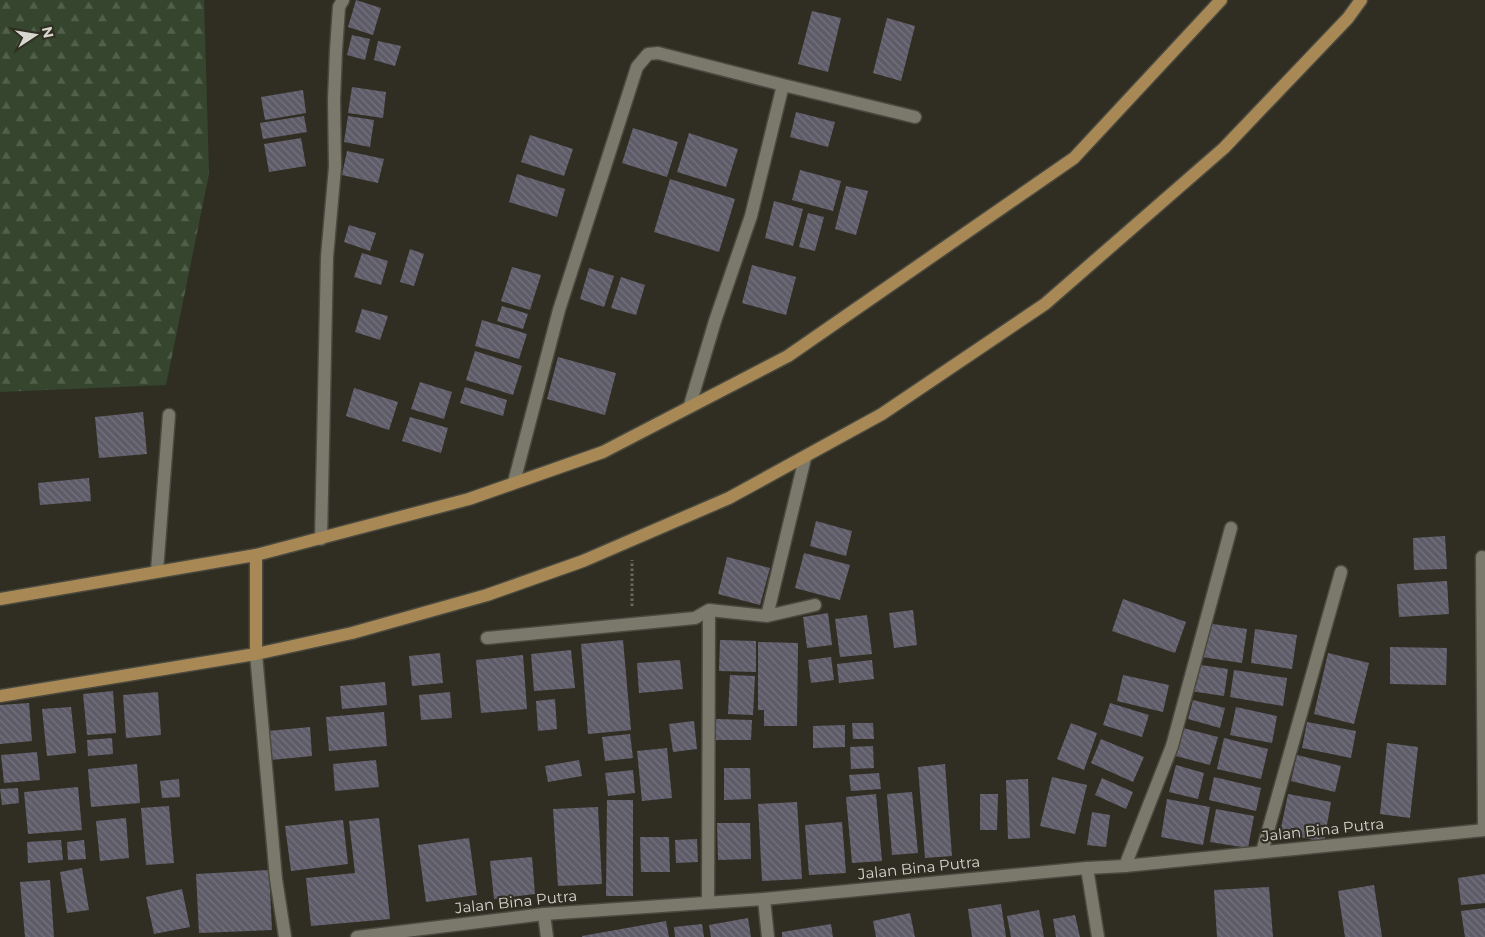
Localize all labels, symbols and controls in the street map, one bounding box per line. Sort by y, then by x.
north arrow [10,10,60,60]
text: N [38,25,58,40]
street label: Jalan Bina Putra [1260,814,1385,845]
street label: Jalan Bina Putra [856,852,981,883]
street label: Jalan Bina Putra [453,886,578,917]

